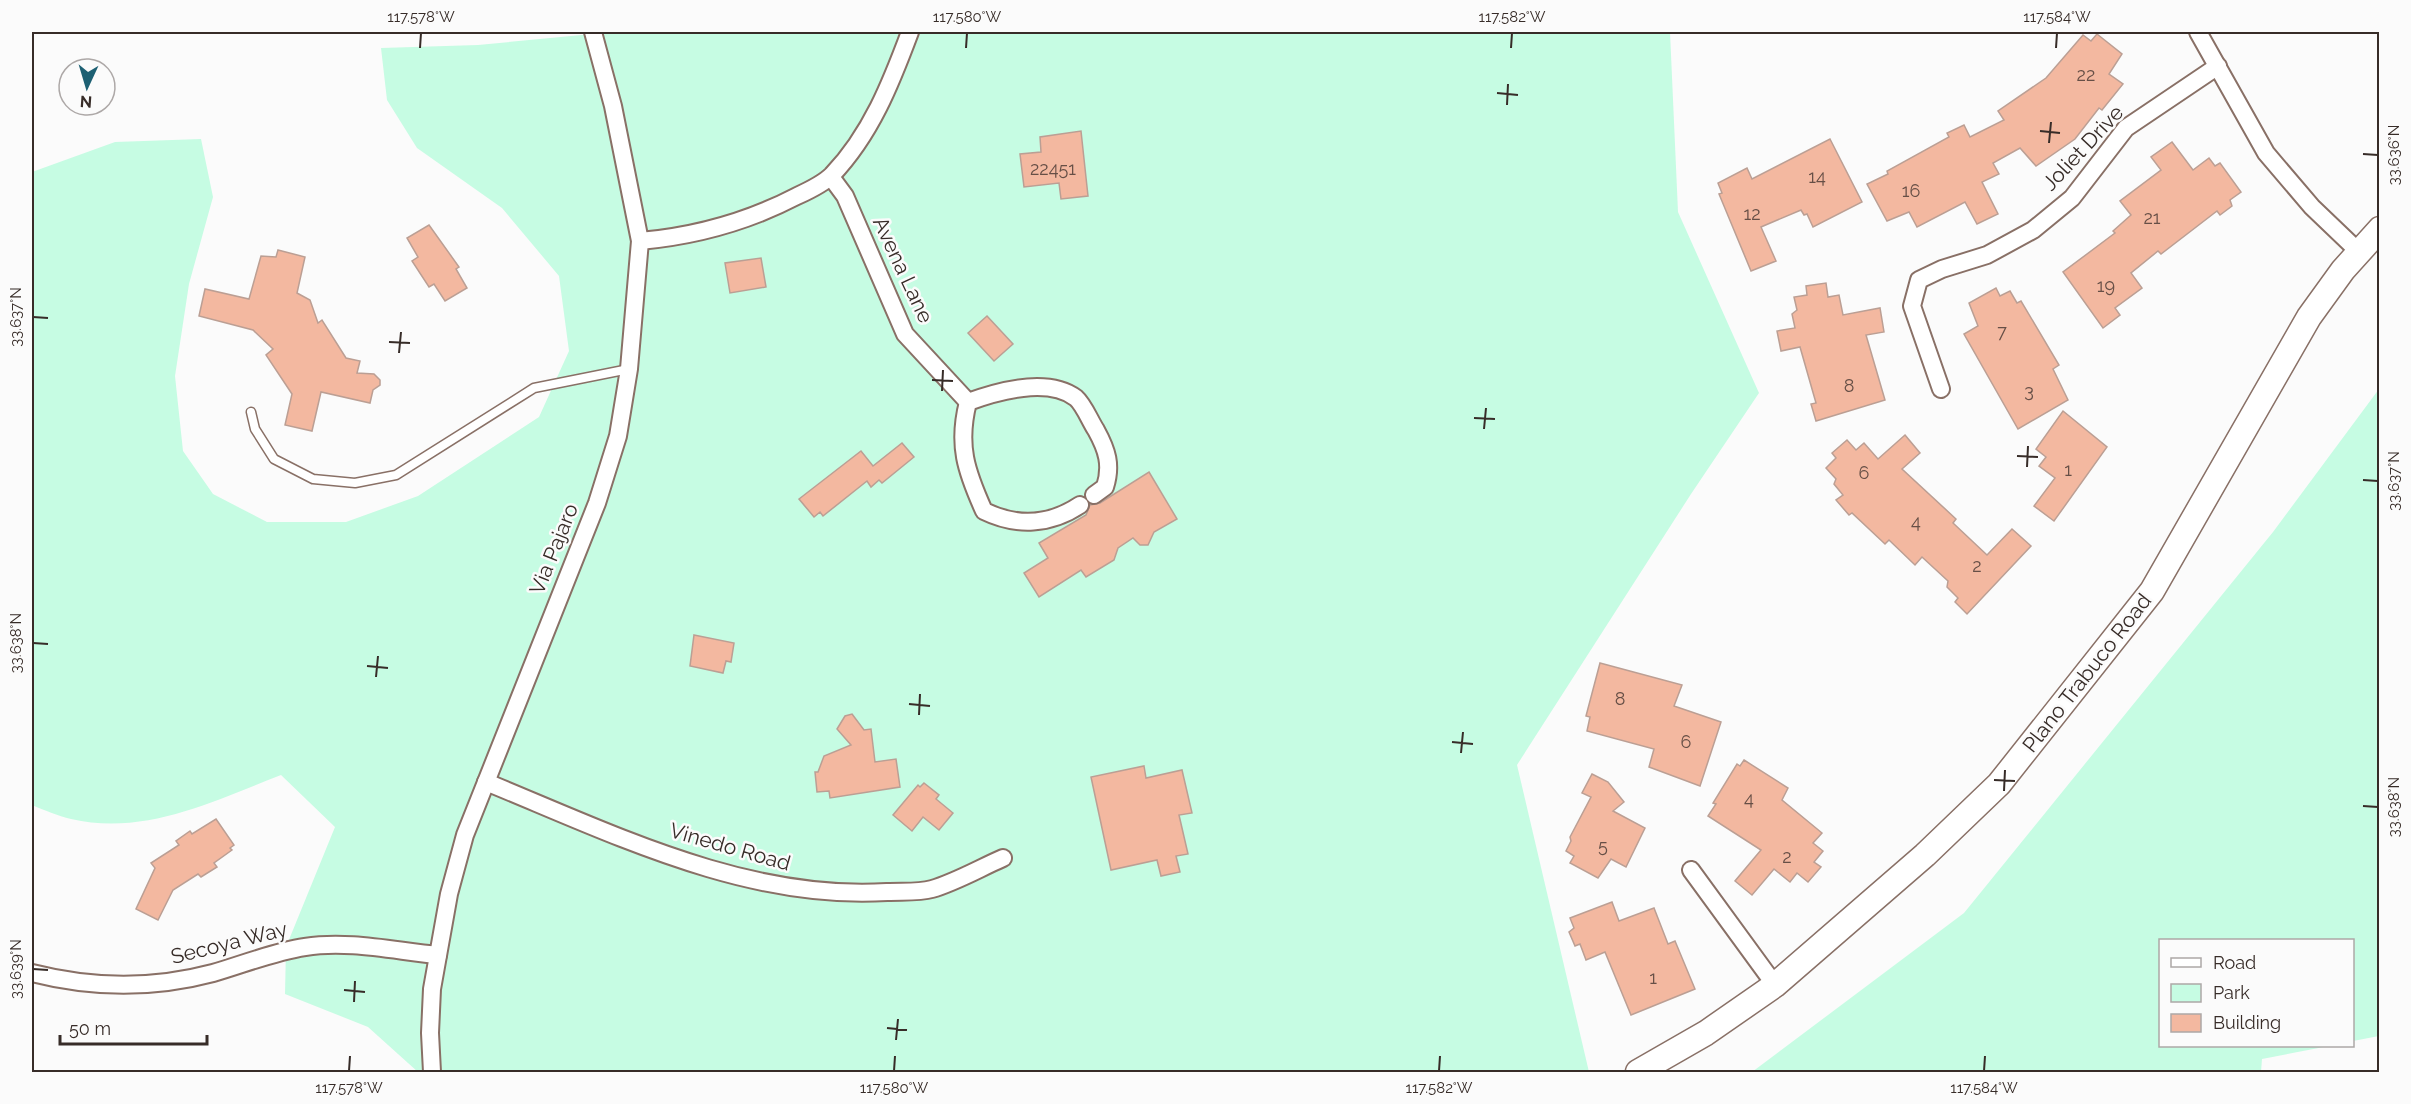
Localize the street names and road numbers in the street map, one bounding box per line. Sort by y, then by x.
street label: Joliet Drive [2037,100,2128,195]
street label: Avena Lane [868,213,939,327]
street label: Via Pajaro [524,500,583,598]
street label: Plano Trabuco Road [2017,588,2156,757]
street label: Vinedo Road [667,817,794,876]
street label: Secoya Way [168,916,290,969]

